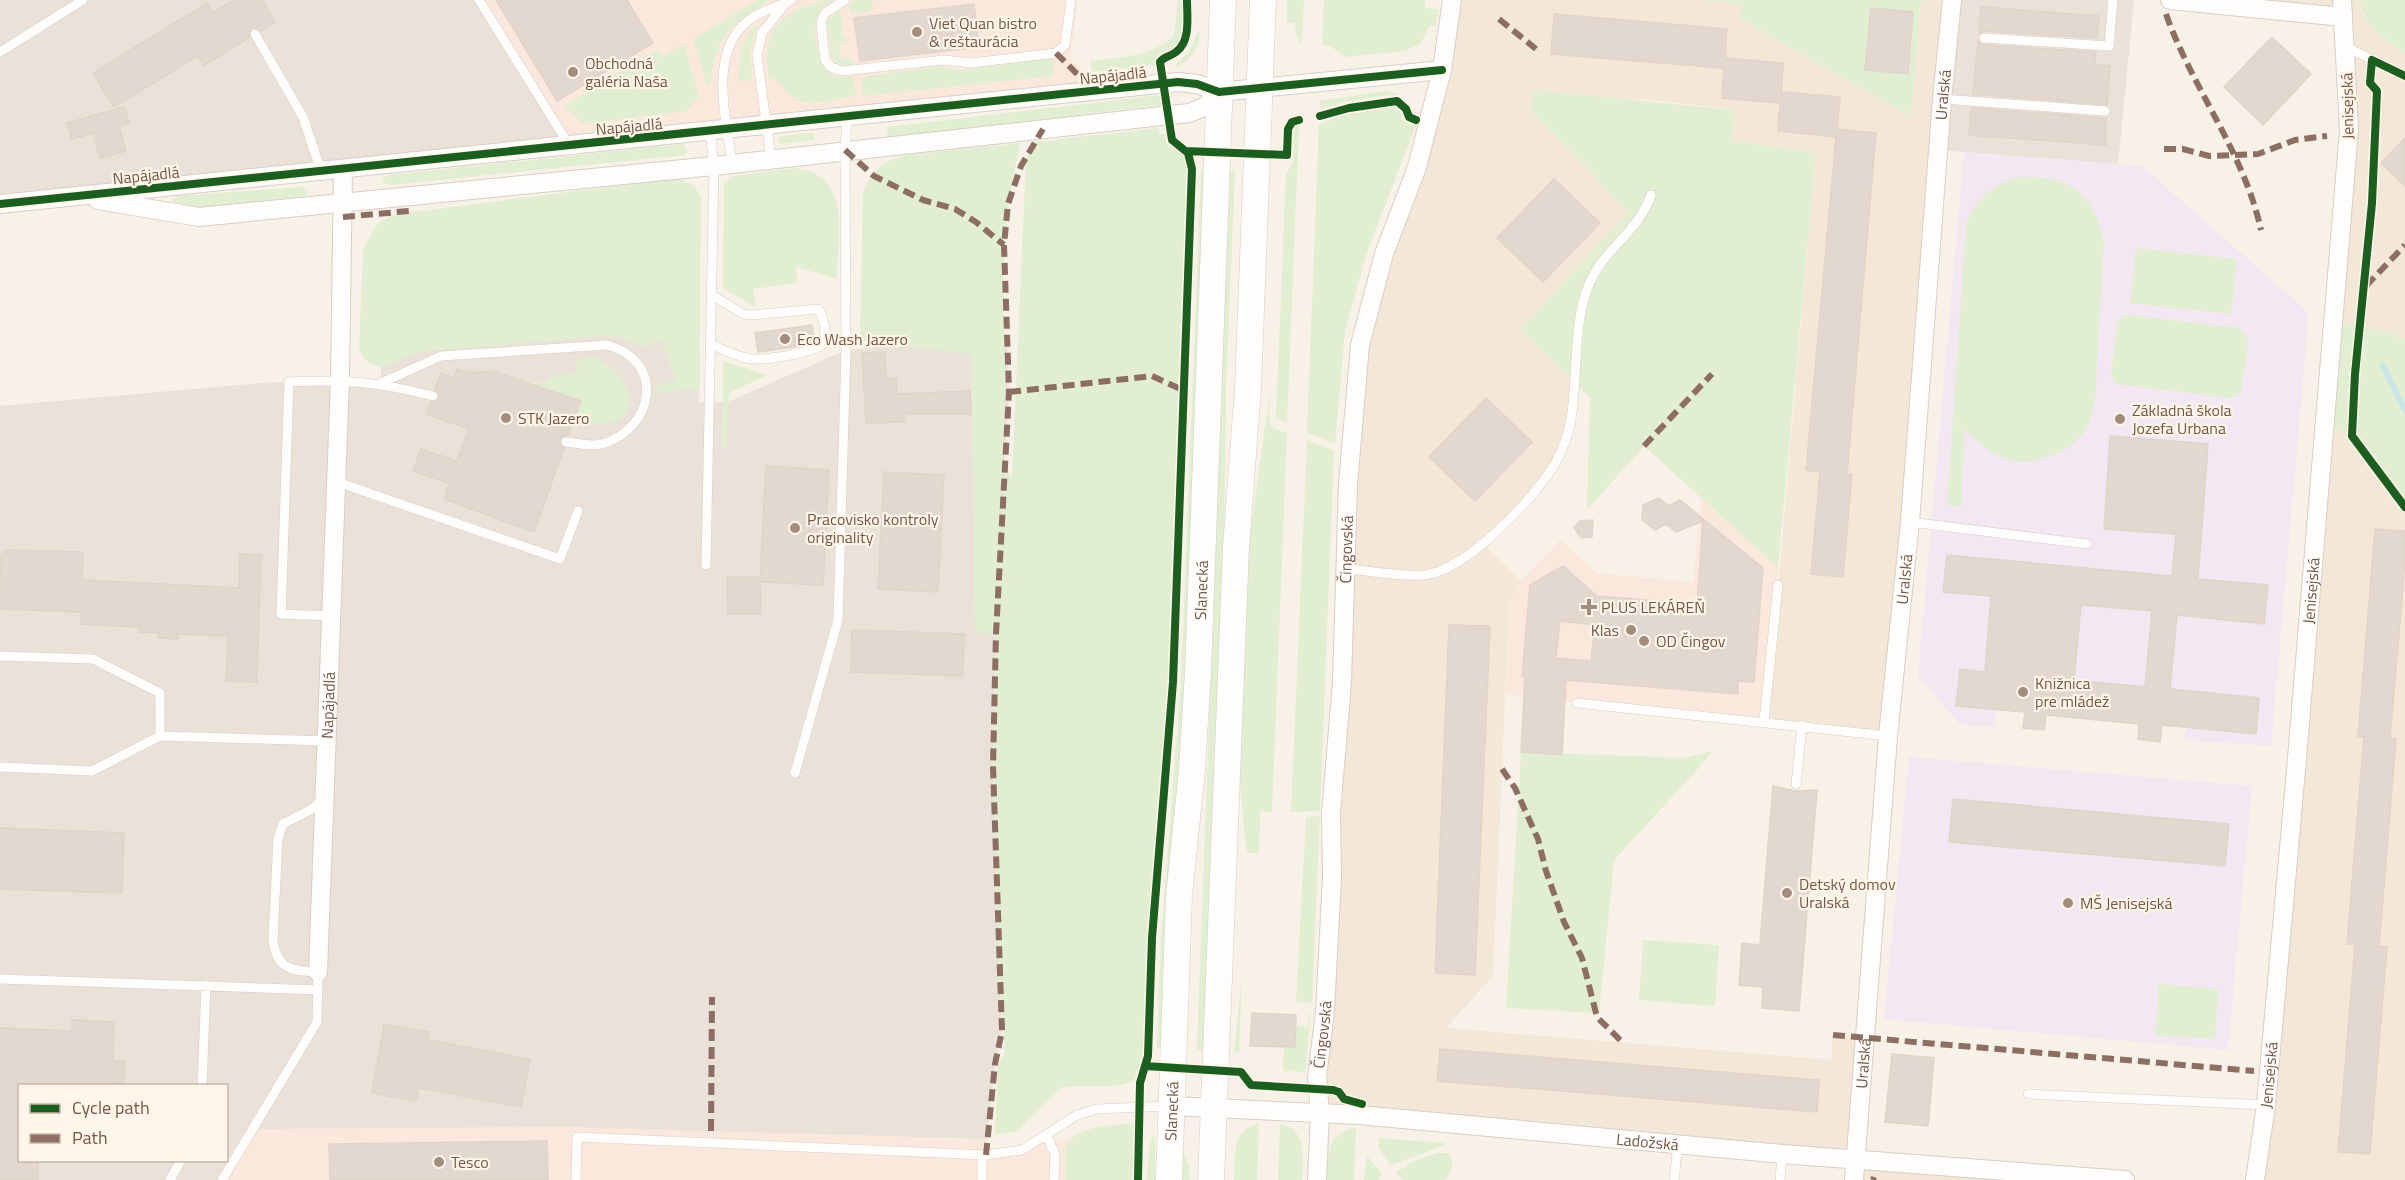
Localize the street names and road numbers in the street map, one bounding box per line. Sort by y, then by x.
street label: Napájadlá [1078,60,1148,90]
street label: Uralská [1928,68,1957,121]
street label: Jenisejská [2334,72,2360,140]
street label: Napájadlá [595,111,663,141]
street label: Napájadlá [111,160,181,190]
street label: Čingovská [1333,515,1359,584]
street label: Uralská [1890,553,1919,606]
street label: Jenisejská [2296,556,2326,625]
street label: Slanecká [1188,560,1214,620]
street label: Napájadlá [315,671,341,739]
street label: Čingovská [1306,1000,1338,1070]
street label: Uralská [1849,1037,1877,1090]
street label: Jenisejská [2254,1041,2284,1110]
street label: Slanecká [1158,1081,1184,1141]
street label: Ladožská [1615,1127,1680,1156]

